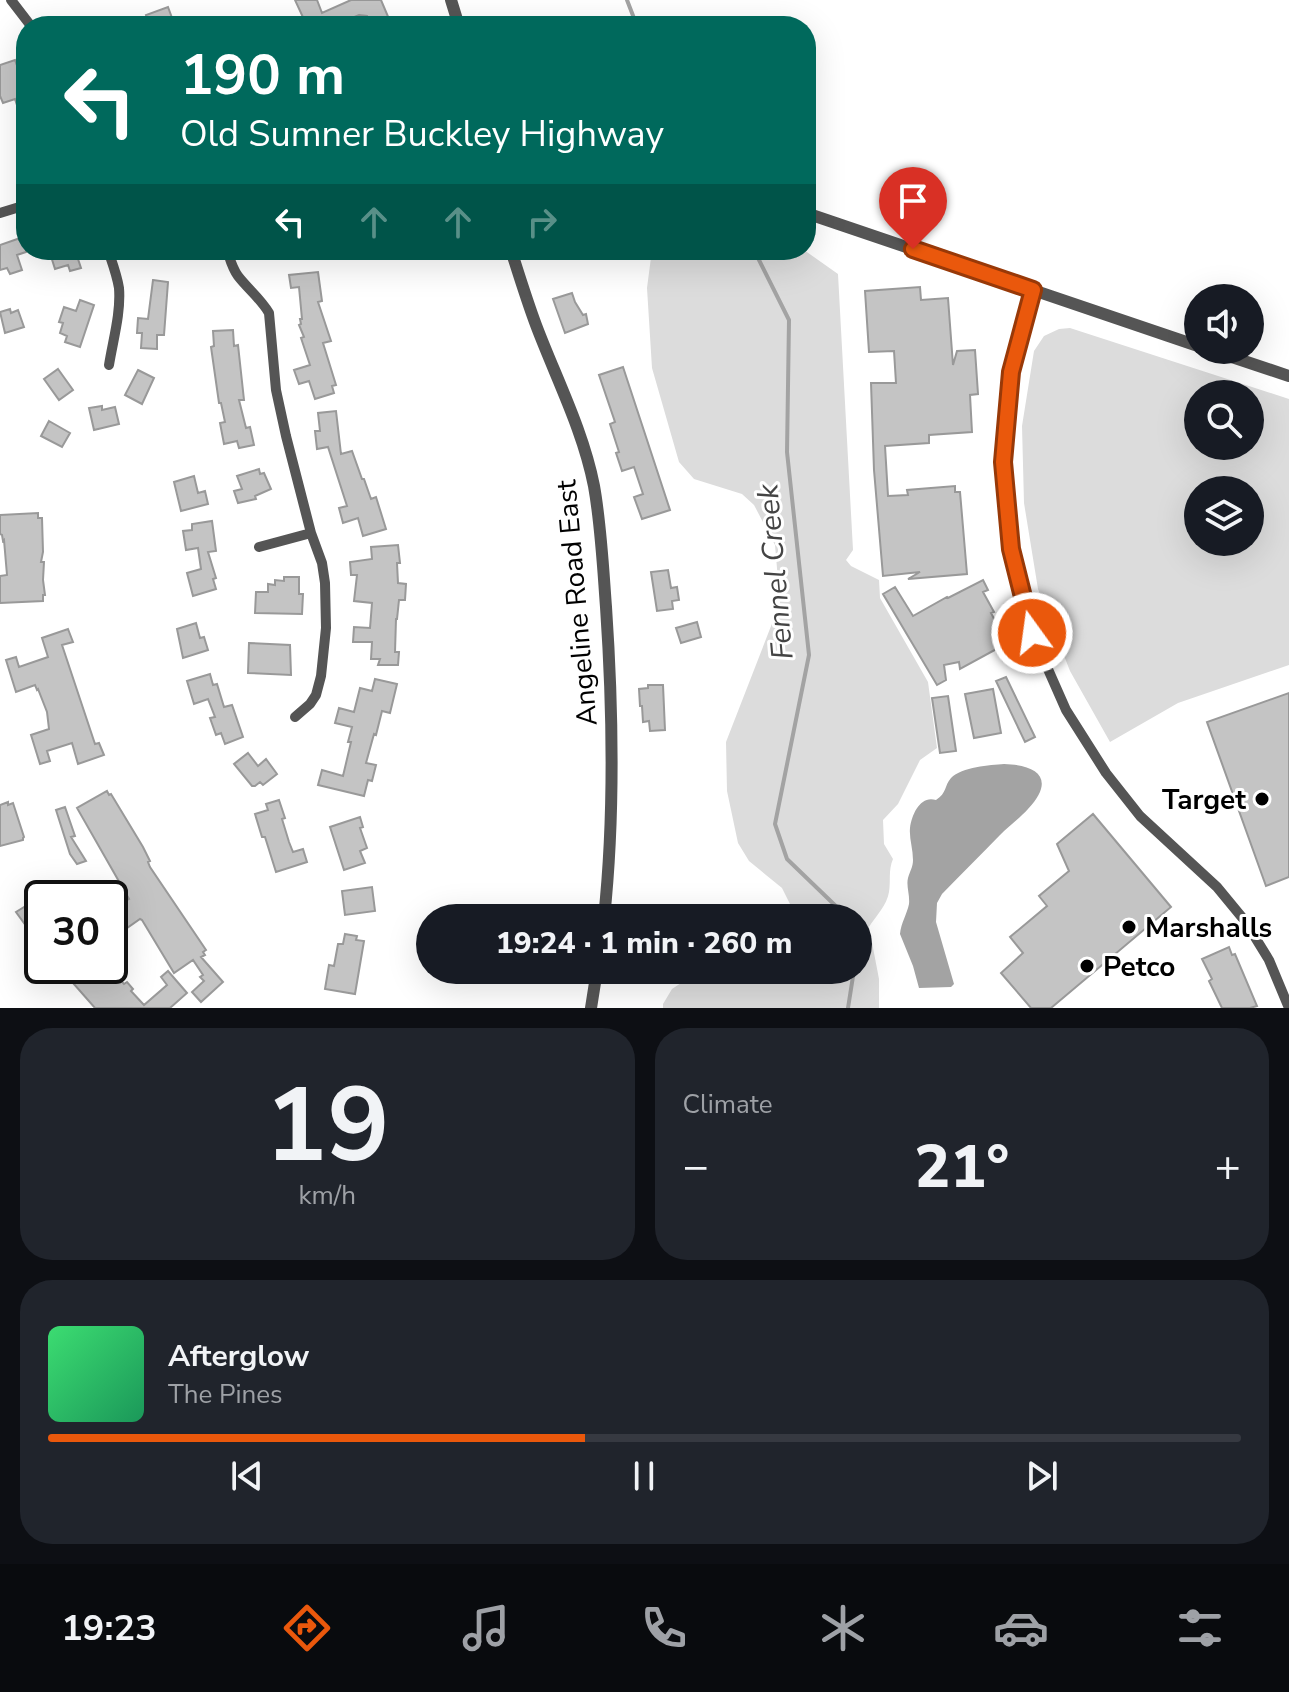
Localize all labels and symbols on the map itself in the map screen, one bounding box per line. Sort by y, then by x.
pin [879,167,947,249]
street label: Angeline Road East [547,478,607,728]
water label: Fennel Creek [747,481,804,661]
position arrow [990,591,1074,675]
place label: Target [1162,781,1246,819]
marker: Target [1253,790,1271,808]
speed limit sign: 30 [24,880,128,984]
place label: Marshalls [1145,909,1272,947]
marker: Marshalls [1120,918,1138,936]
place label: Petco [1103,948,1175,986]
marker: Petco [1078,957,1096,975]

